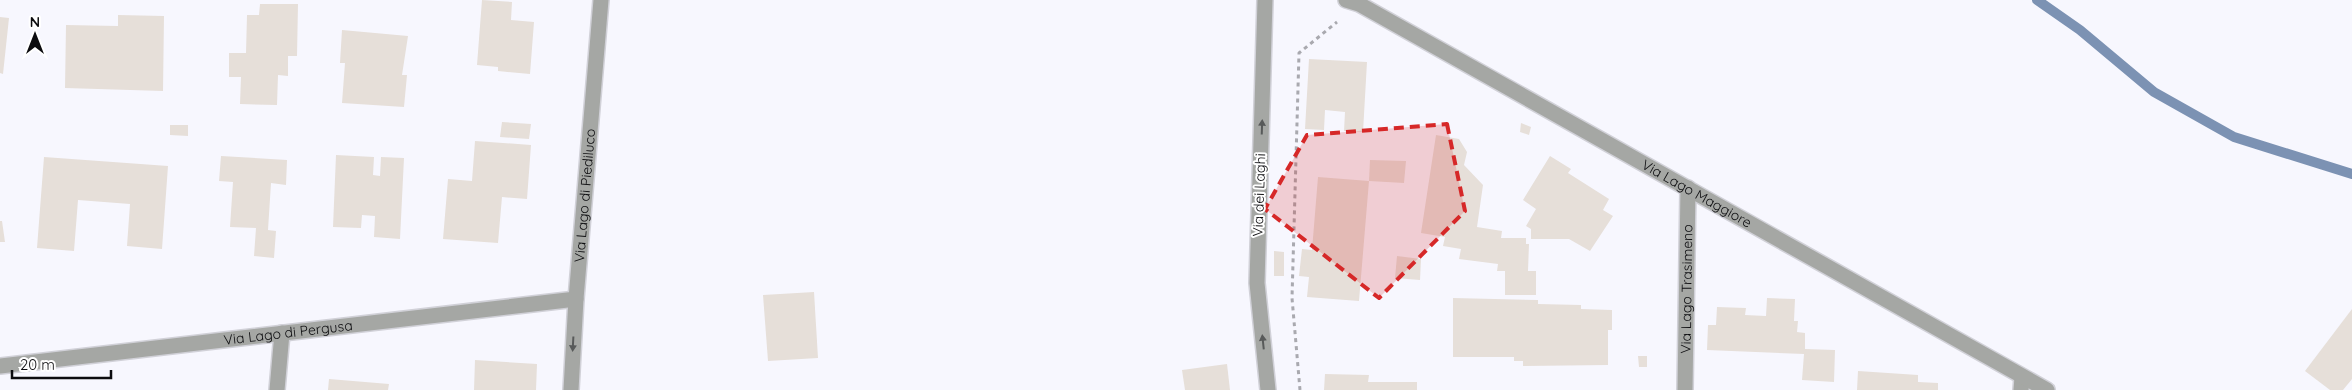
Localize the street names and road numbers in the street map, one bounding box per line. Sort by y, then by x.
street label: Via Lago di Piediluco [570,128,599,263]
street label: Via dei Laghi [1249,153,1269,237]
street label: Via Lago Maggiore [1639,156,1755,232]
street label: Via Lago Trasimeno [1677,224,1696,354]
street label: Via Lago di Pergusa [223,316,354,349]

